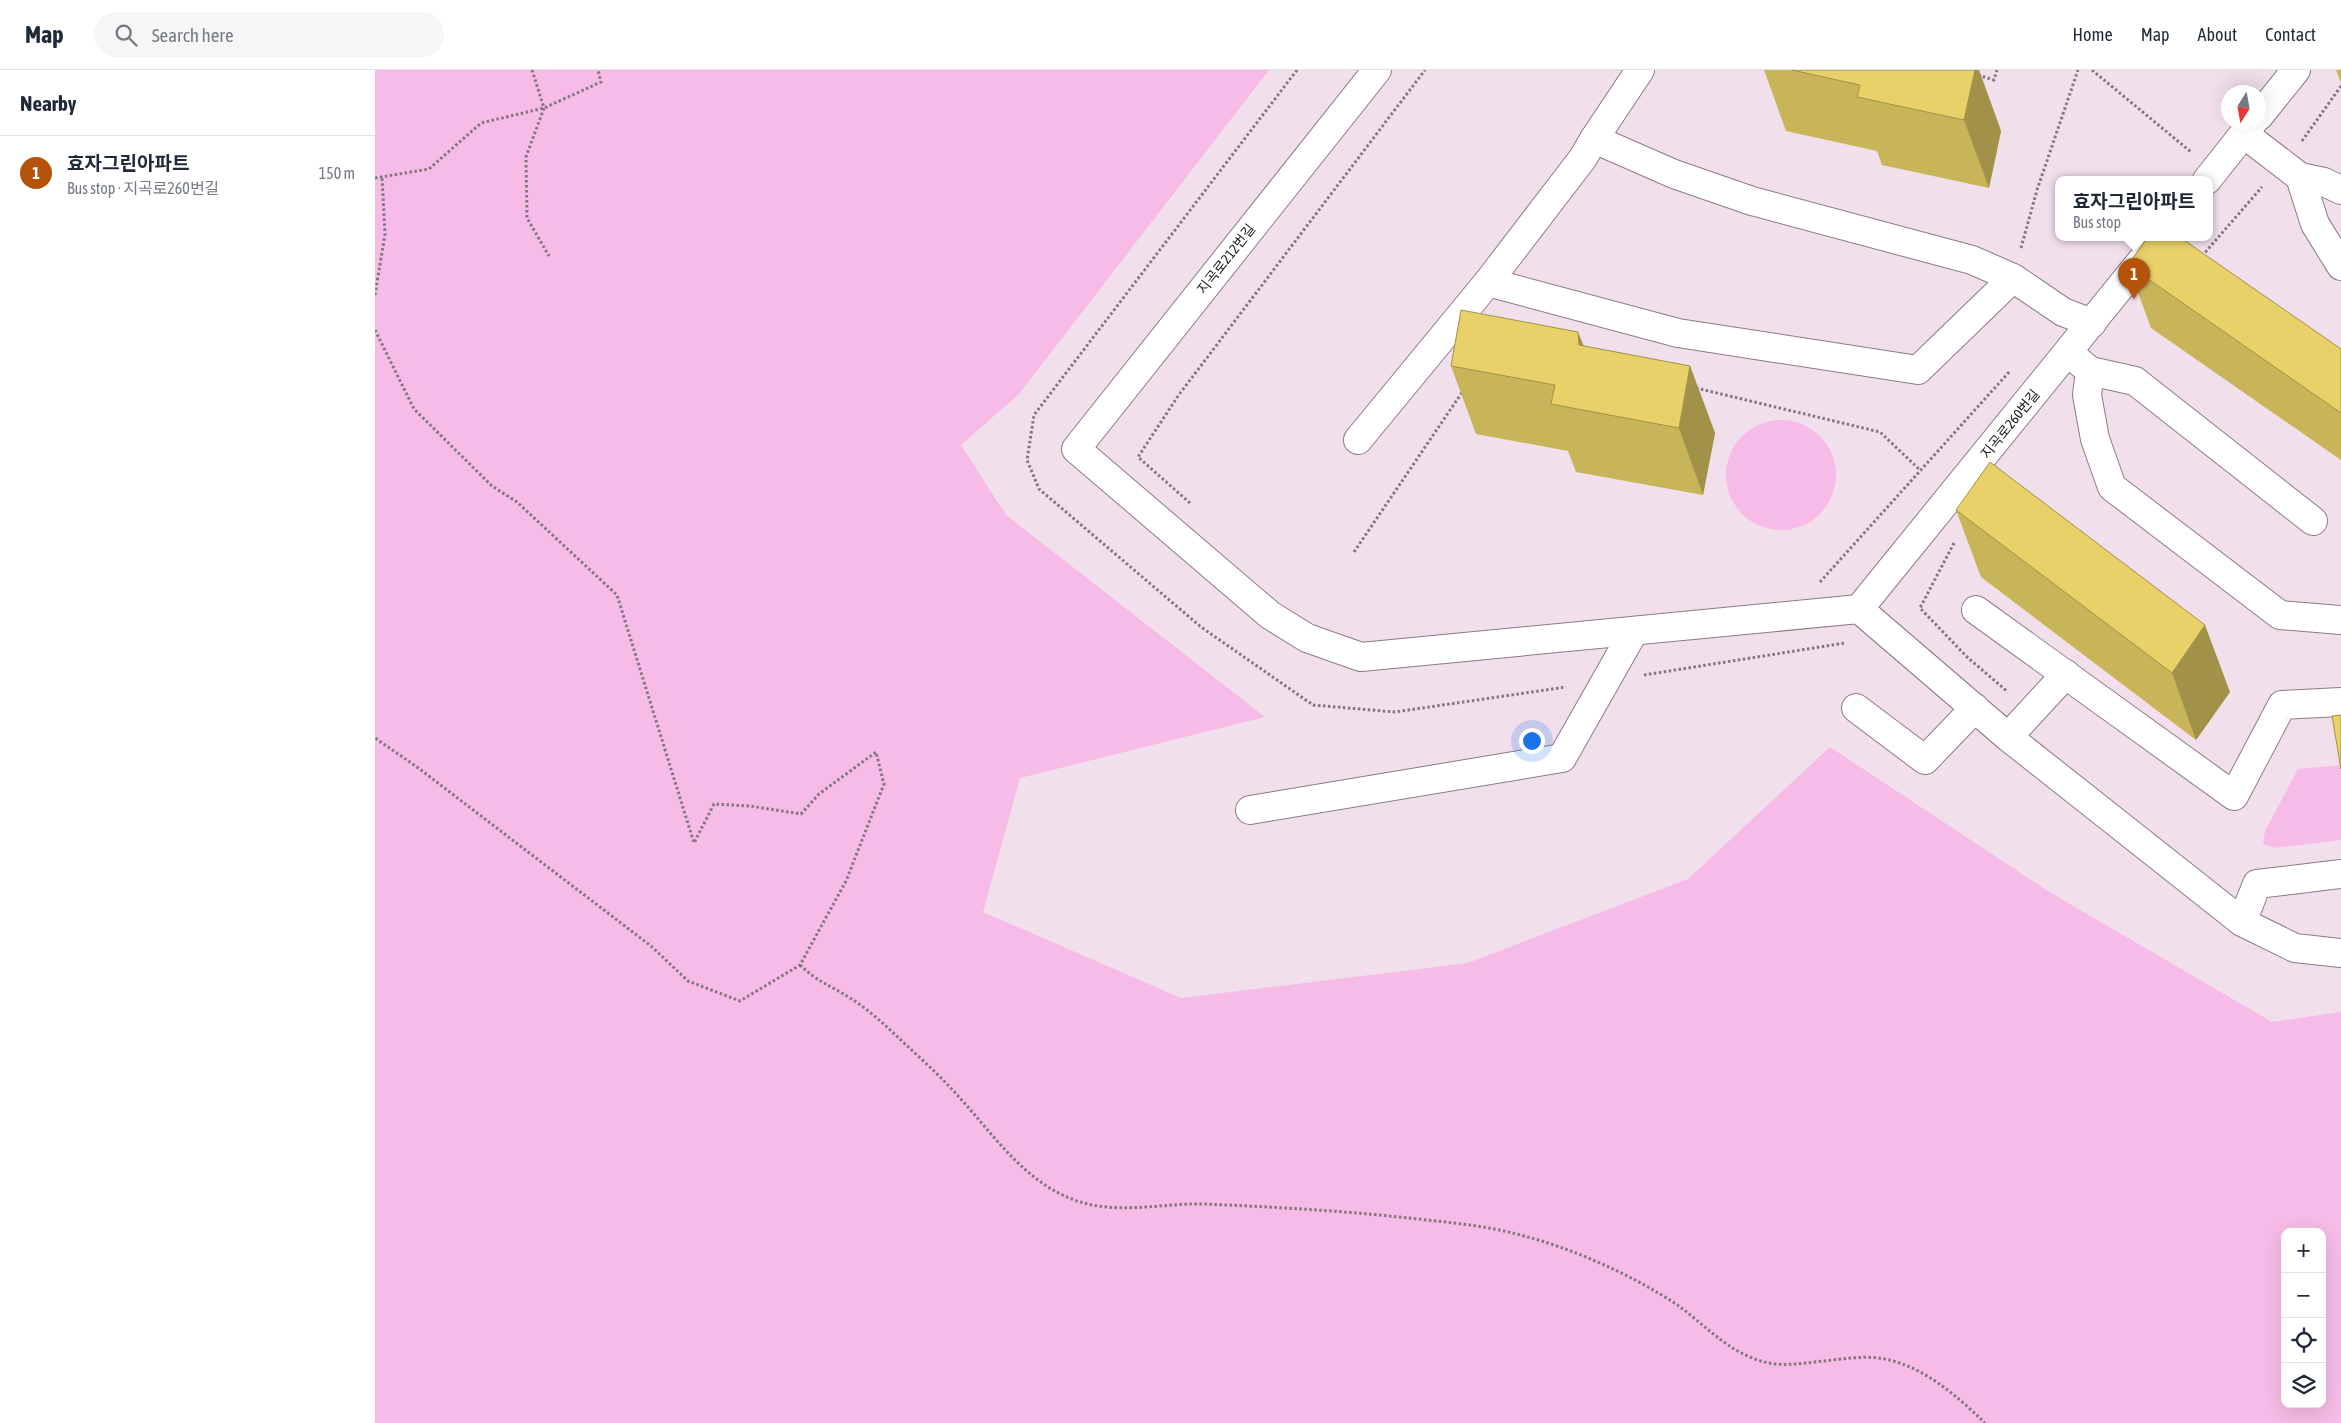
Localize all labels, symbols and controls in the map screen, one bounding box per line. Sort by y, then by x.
search box [94,12,444,57]
text: Map [25,21,64,48]
icon: search [112,21,140,49]
text: Search here [152,24,234,46]
text: Home [2073,24,2113,45]
text: Map [2141,24,2170,45]
text: About [2198,24,2237,45]
text: Contact [2265,24,2316,45]
north arrow [2221,85,2266,130]
text: Nearby [20,91,76,115]
text: 효자그린아파트 [67,152,189,174]
text: 1 [32,164,40,182]
text: 150 m [319,164,355,182]
popup [2055,176,2213,241]
text: Bus stop · 지곡로260번길 [67,179,219,197]
text: 효자그린아파트 [2073,190,2195,212]
text: Bus stop [2073,213,2121,231]
street label: 지곡로212번길 [1194,221,1258,297]
pin: 1 [2118,258,2150,299]
street label: 지곡로260번길 [1977,386,2043,462]
your location [1519,728,1545,754]
map controls [2281,1228,2326,1408]
button: + [2281,1228,2326,1273]
button: − [2281,1273,2326,1318]
button: locate [2281,1318,2326,1363]
button: layers [2281,1363,2326,1408]

